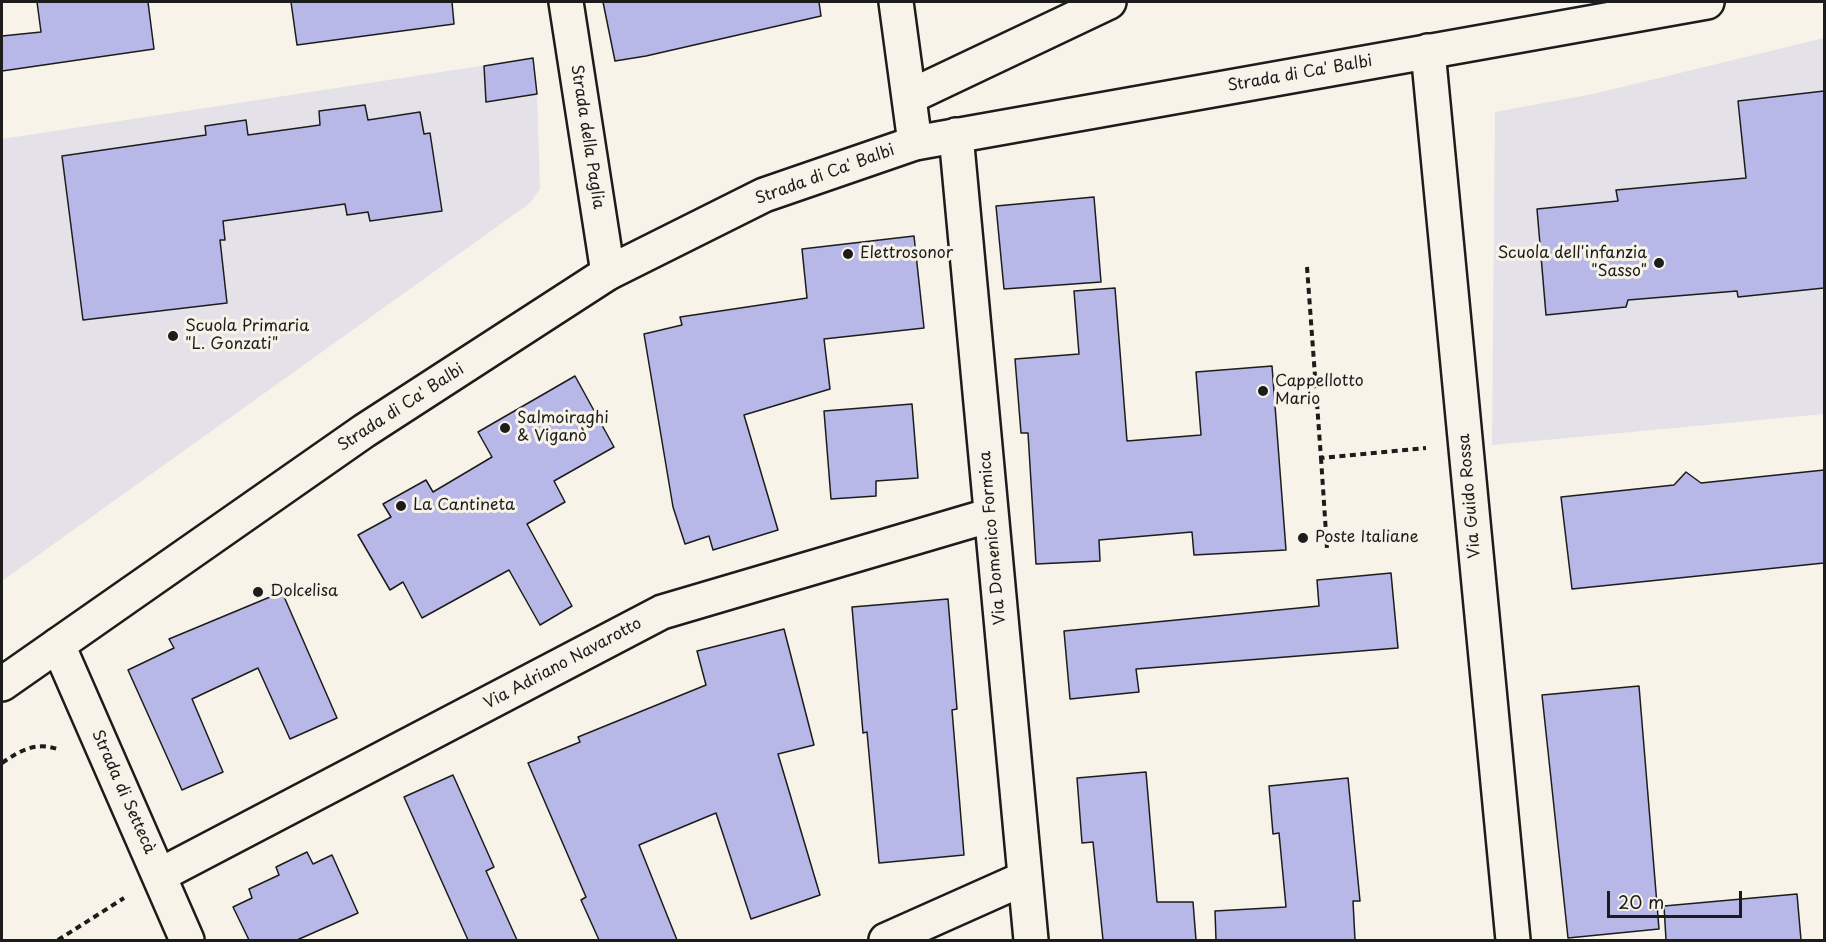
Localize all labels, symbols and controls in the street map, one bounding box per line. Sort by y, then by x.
street label: Strada di Ca' Balbi [1226,52,1374,96]
street label: Strada della Paglia [566,63,608,211]
street label: Strada di Ca' Balbi [753,141,897,209]
place label: Elettrosonor [860,244,953,264]
place label: Scuola dell'infanzia "Sasso" [1497,244,1647,282]
marker: Elettrosonor [841,247,855,261]
marker: Scuola dell'infanzia "Sasso" [1652,256,1666,270]
place label: Scuola Primaria "L. Gonzati" [185,317,309,355]
marker: Scuola Primaria "L. Gonzati" [166,329,180,343]
street label: Strada di Ca' Balbi [334,360,468,456]
place label: Cappellotto Mario [1275,372,1364,410]
marker: Cappellotto Mario [1256,384,1270,398]
place label: Salmoiraghi & Viganò [517,409,609,447]
marker: Salmoiraghi & Viganò [498,421,512,435]
street label: Via Guido Rossa [1455,433,1485,559]
street label: Via Domenico Formica [976,450,1010,626]
place label: La Cantineta [413,496,515,516]
marker: La Cantineta [394,499,408,513]
place label: Poste Italiane [1315,528,1419,548]
marker: Poste Italiane [1296,531,1310,545]
place label: Dolcelisa [270,582,338,602]
marker: Dolcelisa [251,585,265,599]
street label: Via Adriano Navarotto [481,614,645,714]
street label: Strada di Settecà [87,727,159,857]
scale bar [1610,879,1745,917]
text: 20 m [1618,888,1664,915]

